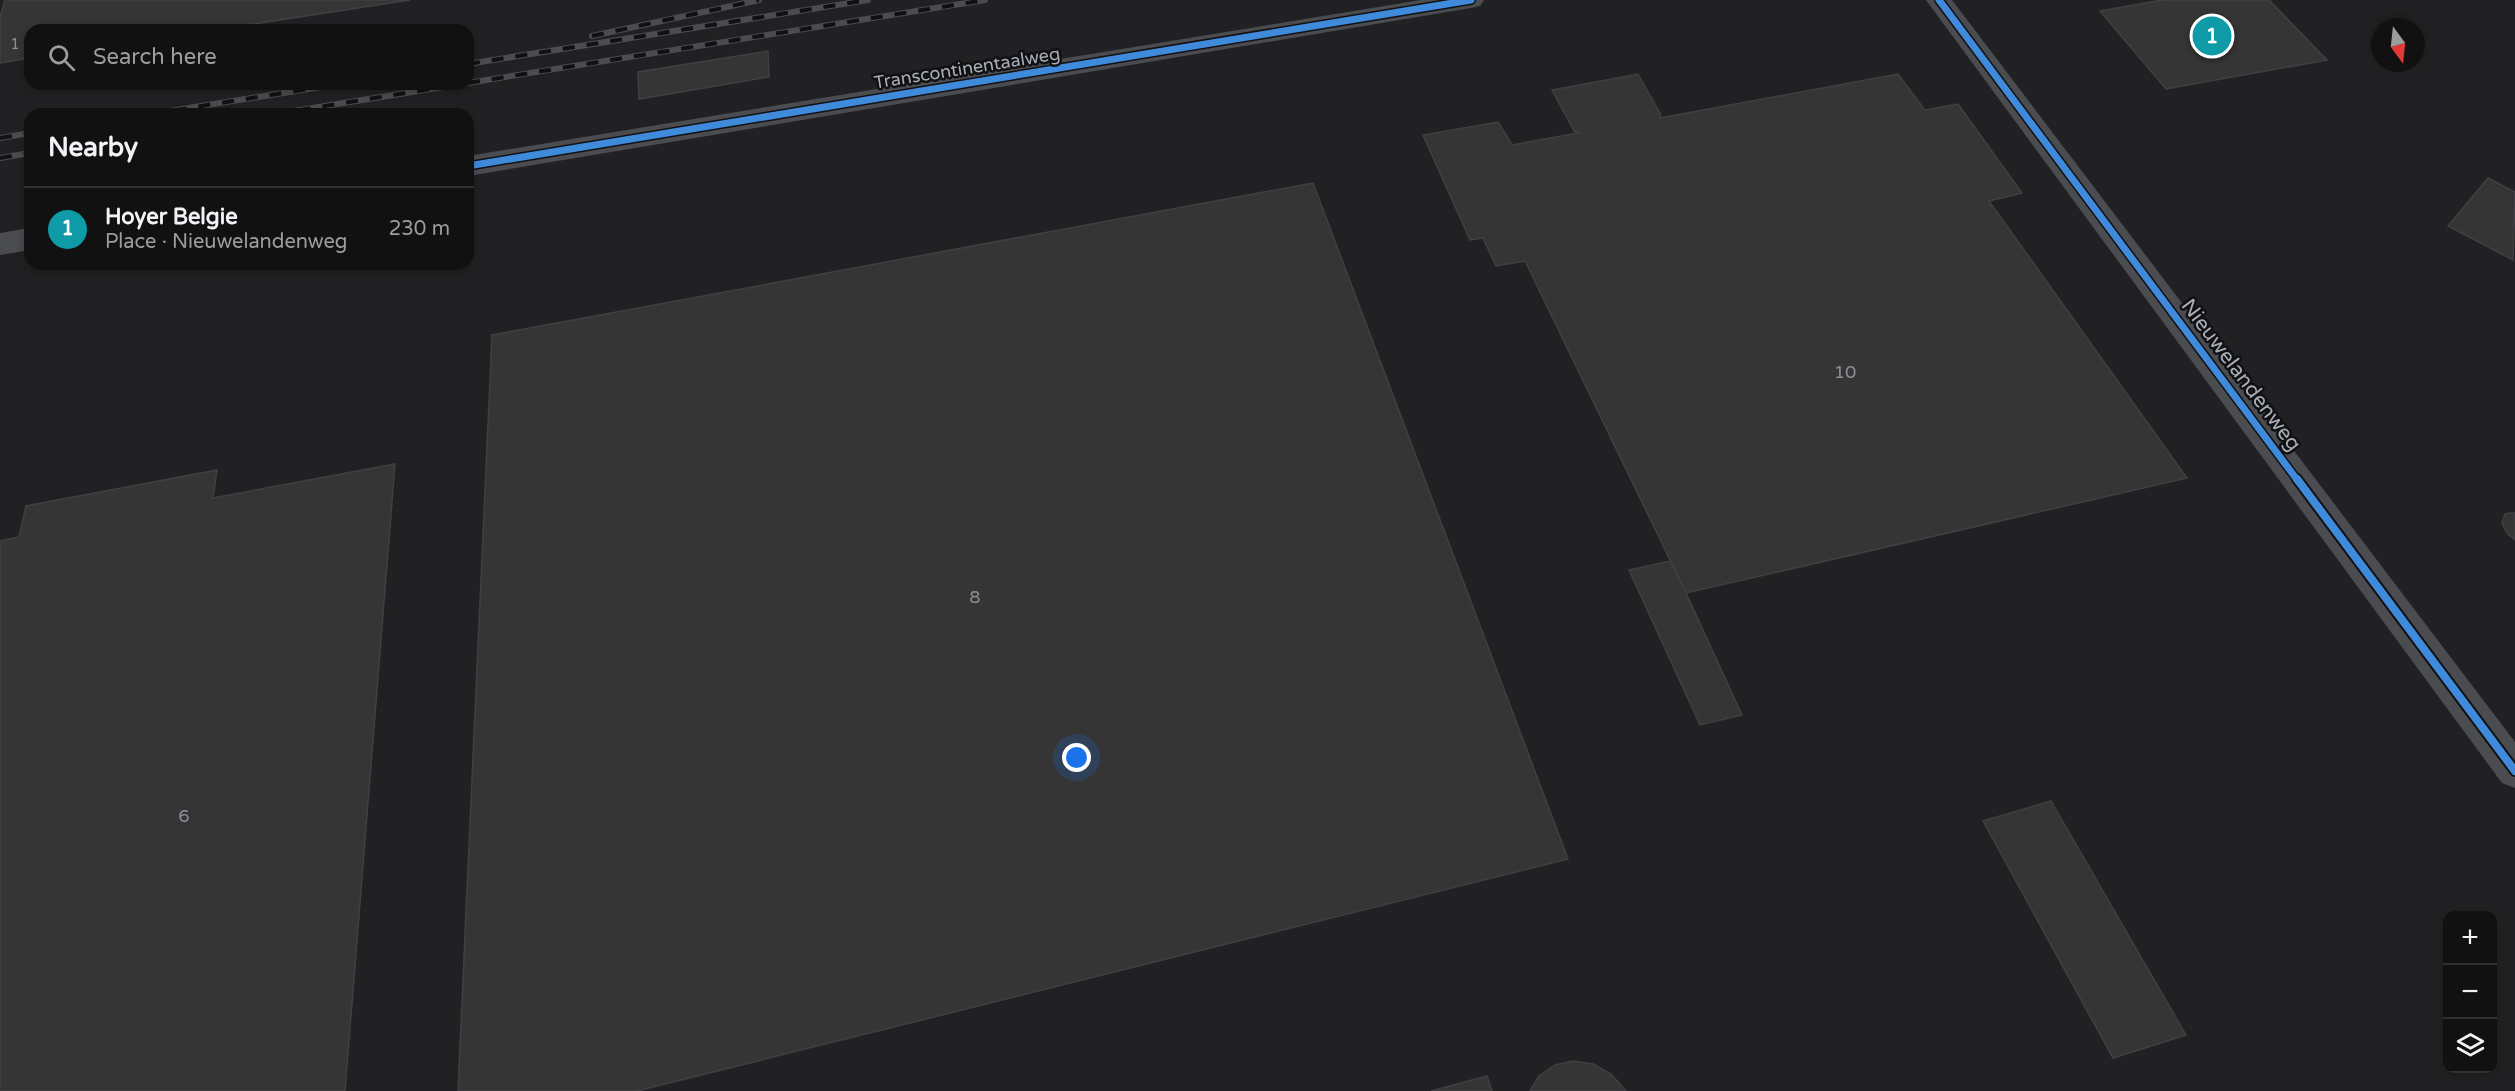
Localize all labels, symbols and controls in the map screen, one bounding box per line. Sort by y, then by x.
pin: 1 [2192,14,2232,58]
north arrow [2371,18,2425,72]
search box [24,24,474,90]
house number: 1 [10,35,20,53]
icon: search [45,41,78,74]
street label: Transcontinentaalweg [872,42,1062,94]
text: Search here [93,44,217,70]
text: Nearby [48,132,138,163]
text: Hoyer Belgie [105,204,238,230]
text: 1 [61,217,74,241]
text: 230 m [389,217,450,241]
text: Place · Nieuwelandenweg [105,230,347,254]
street label: Nieuwelandenweg [2176,294,2306,456]
house number: 10 [1834,361,1856,383]
house number: 8 [969,586,981,608]
your location [1062,743,1091,772]
house number: 6 [178,805,190,827]
map controls [2443,911,2497,1073]
button: + [2443,911,2497,965]
button: − [2443,965,2497,1019]
button: layers [2443,1019,2497,1073]

